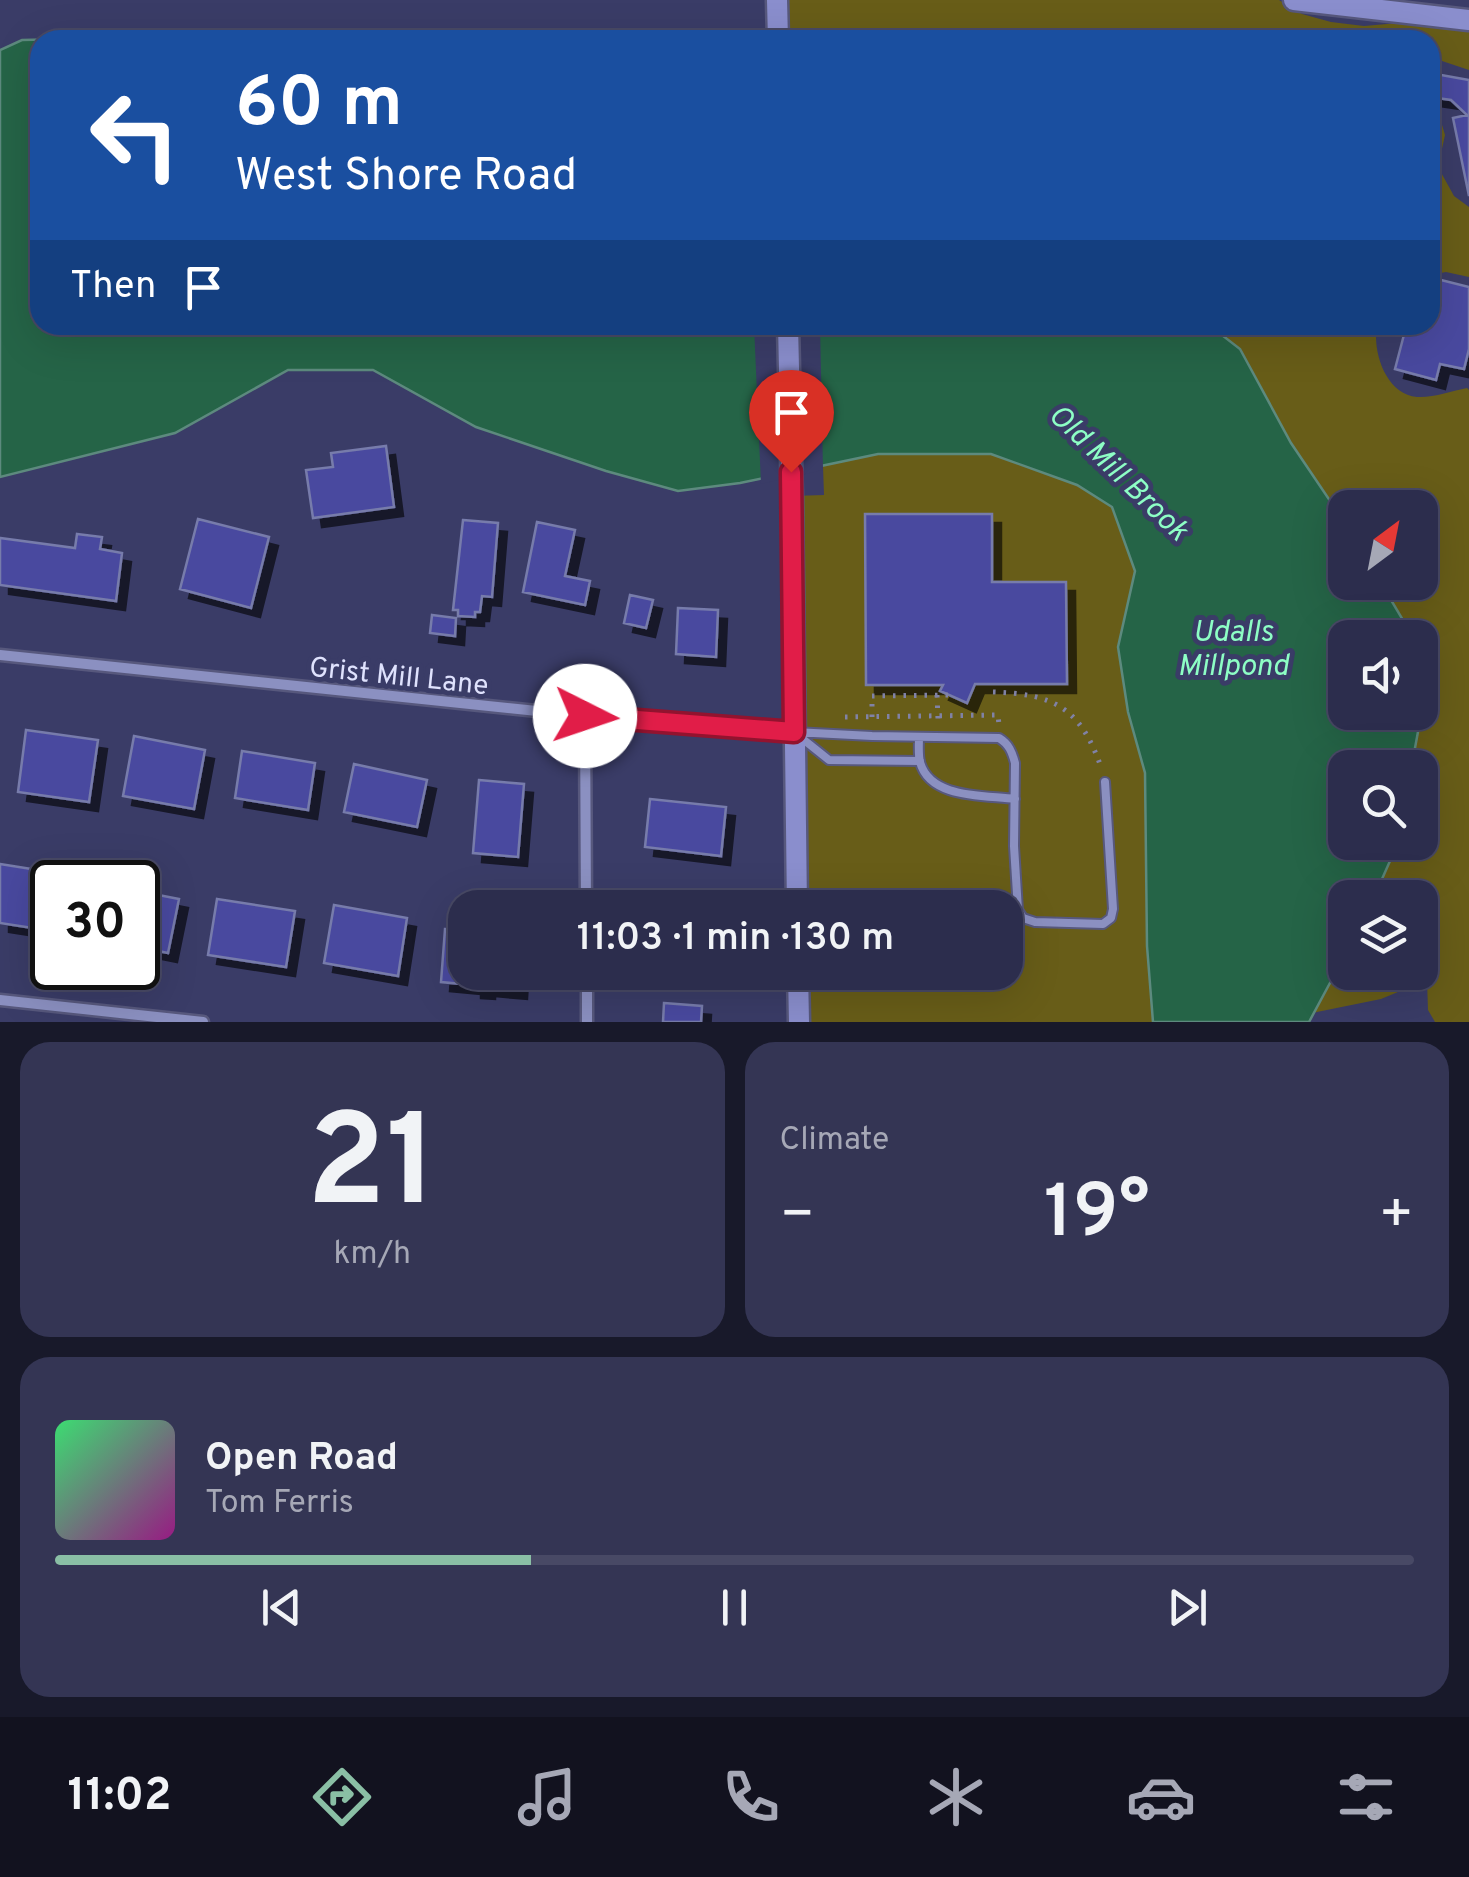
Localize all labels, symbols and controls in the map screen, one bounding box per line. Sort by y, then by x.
text: 60 m [235,62,403,151]
icon: left [70,70,200,200]
text: West Shore Road [235,149,577,206]
icon: arrive [176,260,231,315]
text: Then [70,263,156,312]
pin [749,370,834,473]
icon: arrive [764,385,819,440]
water label: Old Mill Brook [1039,398,1196,551]
north arrow [1328,490,1438,600]
map controls [1328,490,1438,990]
water label: Udalls Millpond [1178,615,1290,686]
button: sound [1328,620,1438,730]
street label: Grist Mill Lane [307,651,490,705]
position arrow [533,664,637,768]
button: search [1328,750,1438,860]
speed limit sign: 30 [30,860,160,990]
button: layers [1328,880,1438,990]
text: 11:03 · 1 min · 130 m [577,915,894,964]
text: 21 [307,1087,438,1252]
text: Climate [780,1121,889,1161]
text: 19° [1044,1169,1150,1264]
text: − [780,1182,815,1252]
text: + [1379,1182,1414,1252]
text: km/h [333,1235,411,1275]
text: Open Road [205,1435,398,1484]
text: Tom Ferris [205,1484,354,1524]
icon: previous [254,1580,309,1635]
icon: pause [707,1580,762,1635]
icon: next [1160,1580,1215,1635]
icon: directions [307,1762,377,1832]
icon: music [512,1762,582,1832]
icon: phone [716,1762,786,1832]
icon: climate [921,1762,991,1832]
icon: car [1126,1762,1196,1832]
icon: filters [1331,1762,1401,1832]
text: 11:02 [67,1769,172,1826]

